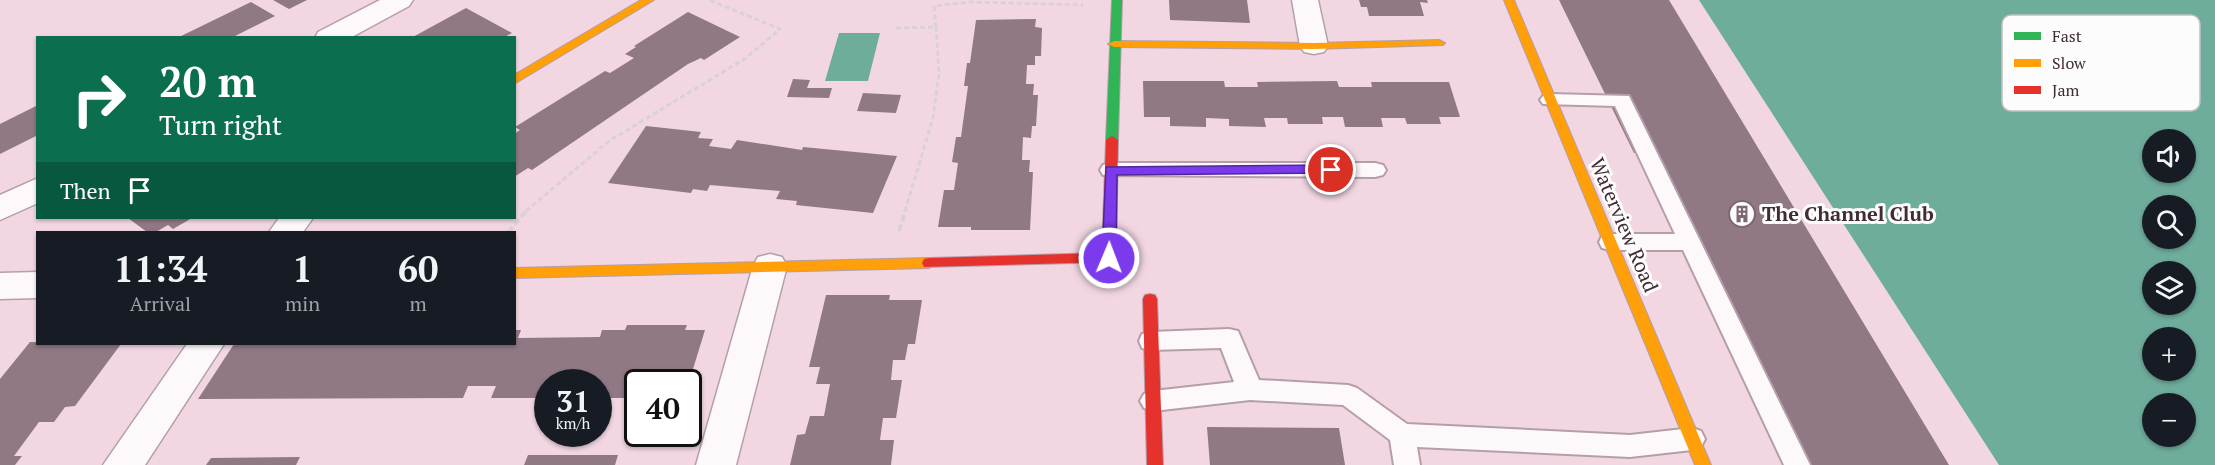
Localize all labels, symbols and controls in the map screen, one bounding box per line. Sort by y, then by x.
legend [2002,15,2200,111]
text: Fast [2052,25,2082,47]
text: Slow [2052,52,2086,74]
text: 20 m [159,53,257,109]
icon: right [60,60,138,138]
text: Jam [2052,79,2080,101]
text: Turn right [159,107,282,143]
map controls [2142,129,2196,447]
button: sound [2142,129,2196,183]
pin [1305,144,1356,195]
icon: arrive [1314,153,1347,186]
street label: Waterview Road [1584,154,1665,296]
icon: arrive [123,174,156,207]
text: Then [60,176,111,205]
button: search [2142,195,2196,249]
building icon: The Channel Club [1727,199,1757,229]
place label: The Channel Club [1762,200,1934,227]
position arrow [1077,226,1141,290]
text: 11:34 [114,245,207,292]
text: 1 [292,245,313,292]
text: 60 [398,245,438,292]
button: layers [2142,261,2196,315]
text: Arrival [130,290,191,317]
text: min [285,290,320,317]
text: m [409,290,427,317]
button: + [2142,327,2196,381]
speed limit sign: 40 [624,369,702,447]
text: 31 [556,381,590,421]
button: − [2142,393,2196,447]
text: km/h [556,413,590,433]

